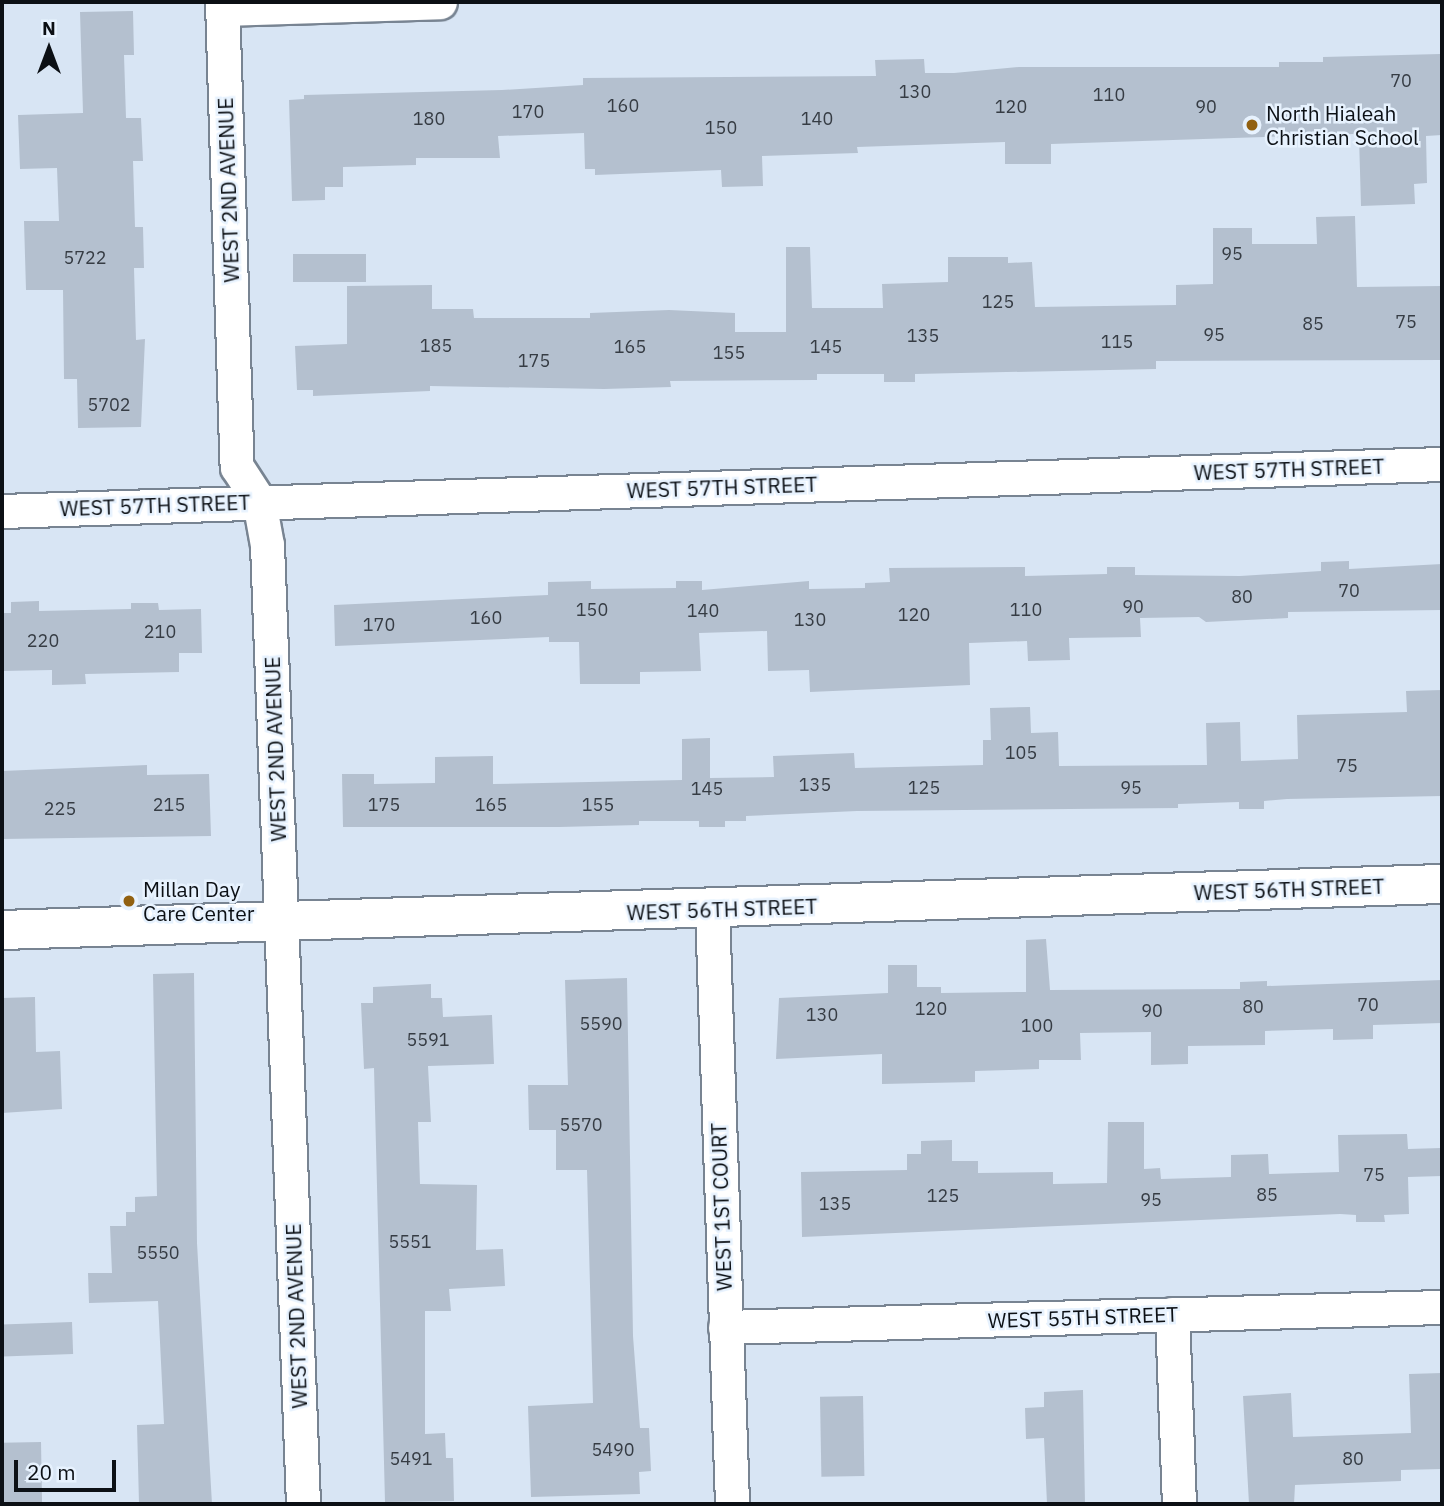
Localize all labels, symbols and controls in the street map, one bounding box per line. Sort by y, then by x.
north arrow [14,14,84,84]
text: N [42,16,56,40]
house number: 70 [1390,70,1412,92]
house number: 130 [899,81,931,103]
house number: 110 [1093,84,1125,106]
house number: 160 [607,95,639,117]
house number: 120 [995,96,1027,118]
house number: 90 [1195,96,1217,118]
street label: WEST 2ND AVENUE [212,97,244,283]
place label: North Hialeah Christian School [1266,100,1419,150]
house number: 170 [512,101,544,123]
house number: 180 [413,108,445,130]
house number: 140 [801,108,833,130]
house number: 150 [705,117,737,139]
marker: North Hialeah Christian School [1244,117,1260,133]
house number: 95 [1221,243,1243,265]
house number: 5722 [63,247,107,269]
house number: 125 [982,291,1014,313]
house number: 75 [1395,311,1417,333]
house number: 85 [1302,313,1324,335]
house number: 95 [1203,324,1225,346]
house number: 135 [907,325,939,347]
house number: 115 [1101,331,1133,353]
house number: 185 [420,335,452,357]
house number: 165 [614,336,646,358]
house number: 145 [810,336,842,358]
house number: 155 [713,342,745,364]
house number: 175 [518,350,550,372]
house number: 5702 [87,394,131,416]
street label: WEST 57TH STREET [1193,453,1385,485]
street label: WEST 57TH STREET [626,471,818,503]
street label: WEST 57TH STREET [59,489,251,521]
house number: 70 [1338,580,1360,602]
house number: 80 [1231,586,1253,608]
house number: 90 [1122,596,1144,618]
house number: 150 [576,599,608,621]
house number: 110 [1010,599,1042,621]
house number: 140 [687,600,719,622]
house number: 120 [898,604,930,626]
house number: 160 [470,607,502,629]
house number: 130 [794,609,826,631]
house number: 170 [363,614,395,636]
house number: 210 [144,621,176,643]
house number: 220 [27,630,59,652]
street label: WEST 2ND AVENUE [259,656,291,842]
house number: 105 [1005,742,1037,764]
house number: 75 [1336,755,1358,777]
house number: 135 [799,774,831,796]
house number: 125 [908,777,940,799]
house number: 95 [1120,777,1142,799]
house number: 145 [691,778,723,800]
house number: 215 [153,794,185,816]
house number: 175 [368,794,400,816]
house number: 165 [475,794,507,816]
house number: 155 [582,794,614,816]
house number: 225 [44,798,76,820]
street label: WEST 56TH STREET [1193,873,1385,905]
place label: Millan Day Care Center [143,876,254,926]
marker: Millan Day Care Center [121,893,137,909]
street label: WEST 56TH STREET [626,893,818,925]
house number: 70 [1357,994,1379,1016]
house number: 80 [1242,996,1264,1018]
house number: 120 [915,998,947,1020]
house number: 90 [1141,1000,1163,1022]
house number: 130 [806,1004,838,1026]
house number: 5590 [579,1013,623,1035]
house number: 100 [1021,1015,1053,1037]
house number: 5591 [406,1029,450,1051]
house number: 5570 [559,1114,603,1136]
street label: WEST 1ST COURT [705,1123,737,1291]
house number: 75 [1363,1164,1385,1186]
house number: 85 [1256,1184,1278,1206]
house number: 125 [927,1185,959,1207]
house number: 95 [1140,1189,1162,1211]
house number: 135 [819,1193,851,1215]
street label: WEST 2ND AVENUE [280,1223,312,1409]
house number: 5551 [388,1231,432,1253]
house number: 5550 [136,1242,180,1264]
street label: WEST 55TH STREET [987,1301,1179,1333]
house number: 5490 [591,1439,635,1461]
scale bar [18,1446,119,1490]
house number: 5491 [389,1448,433,1470]
house number: 80 [1342,1448,1364,1470]
text: 20 m [27,1458,76,1486]

